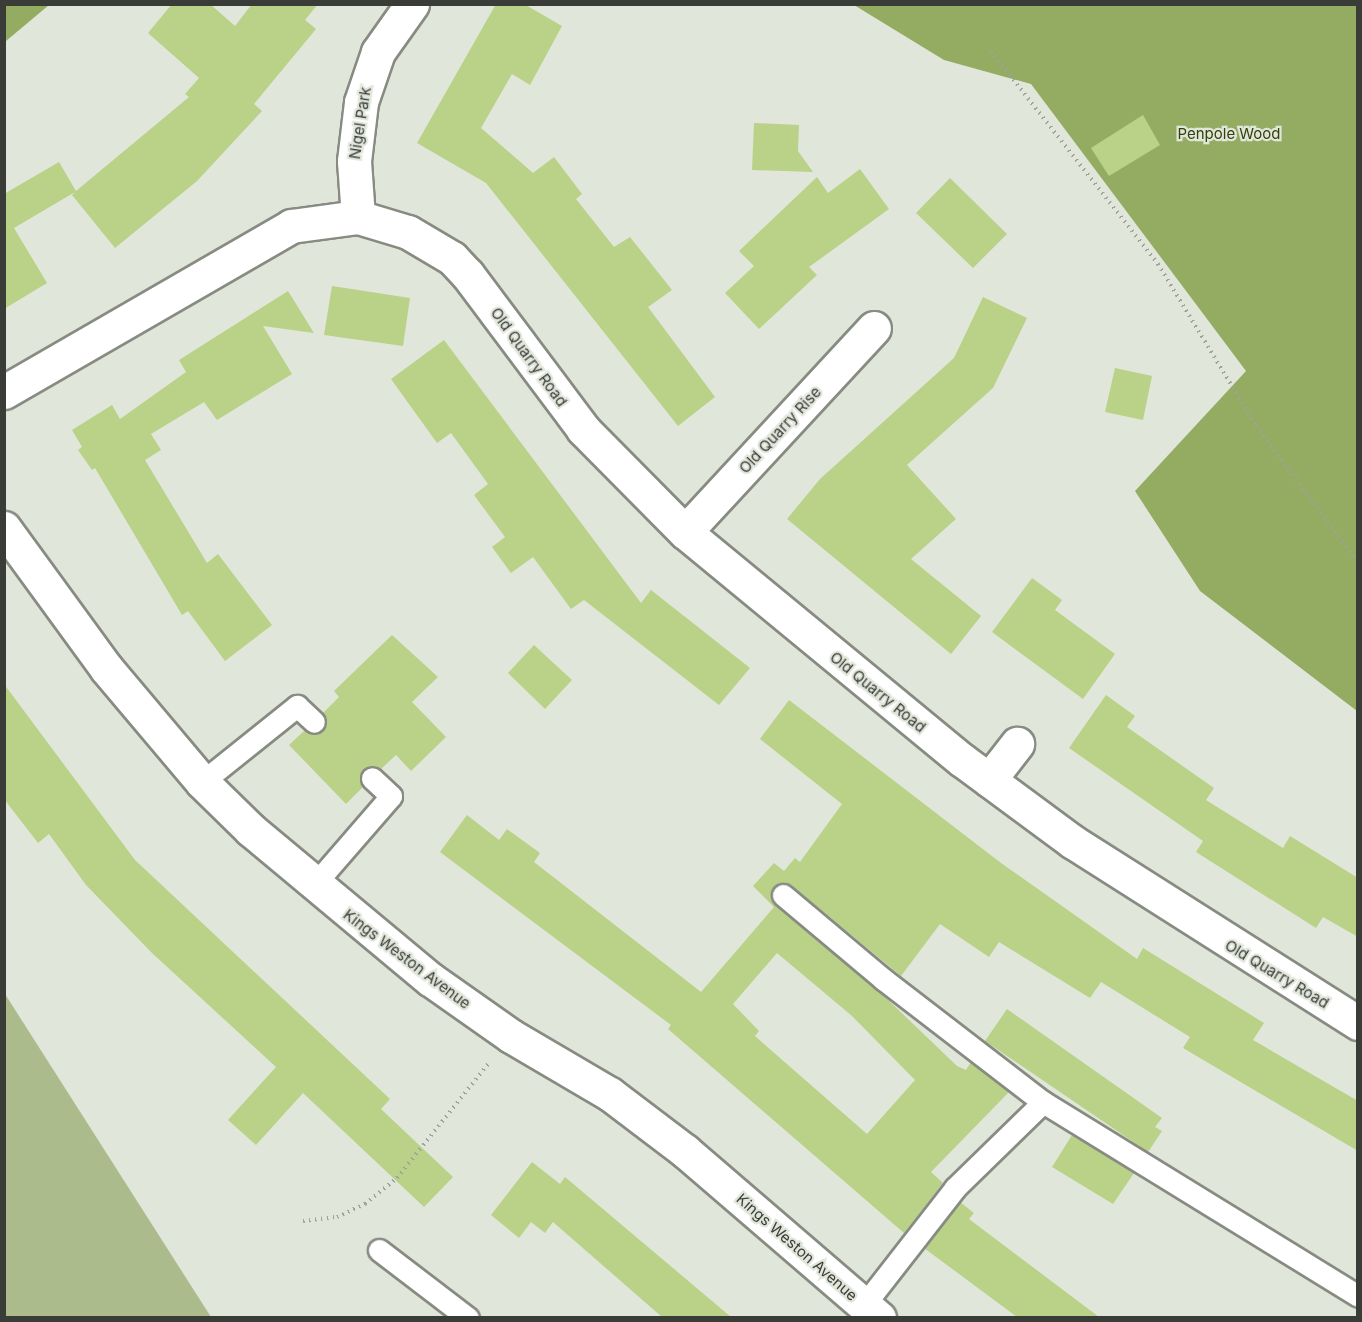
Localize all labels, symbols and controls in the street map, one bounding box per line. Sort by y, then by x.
street label: Nigel Park [345,86,375,160]
park label: Penpole Wood [1177,125,1281,143]
street label: Old Quarry Road [487,304,571,410]
street label: Old Quarry Rise [735,383,825,477]
street label: Old Quarry Road [827,648,929,736]
street label: Kings Weston Avenue [340,905,474,1013]
street label: Old Quarry Road [1222,936,1332,1012]
street label: Kings Weston Avenue [733,1190,861,1304]

